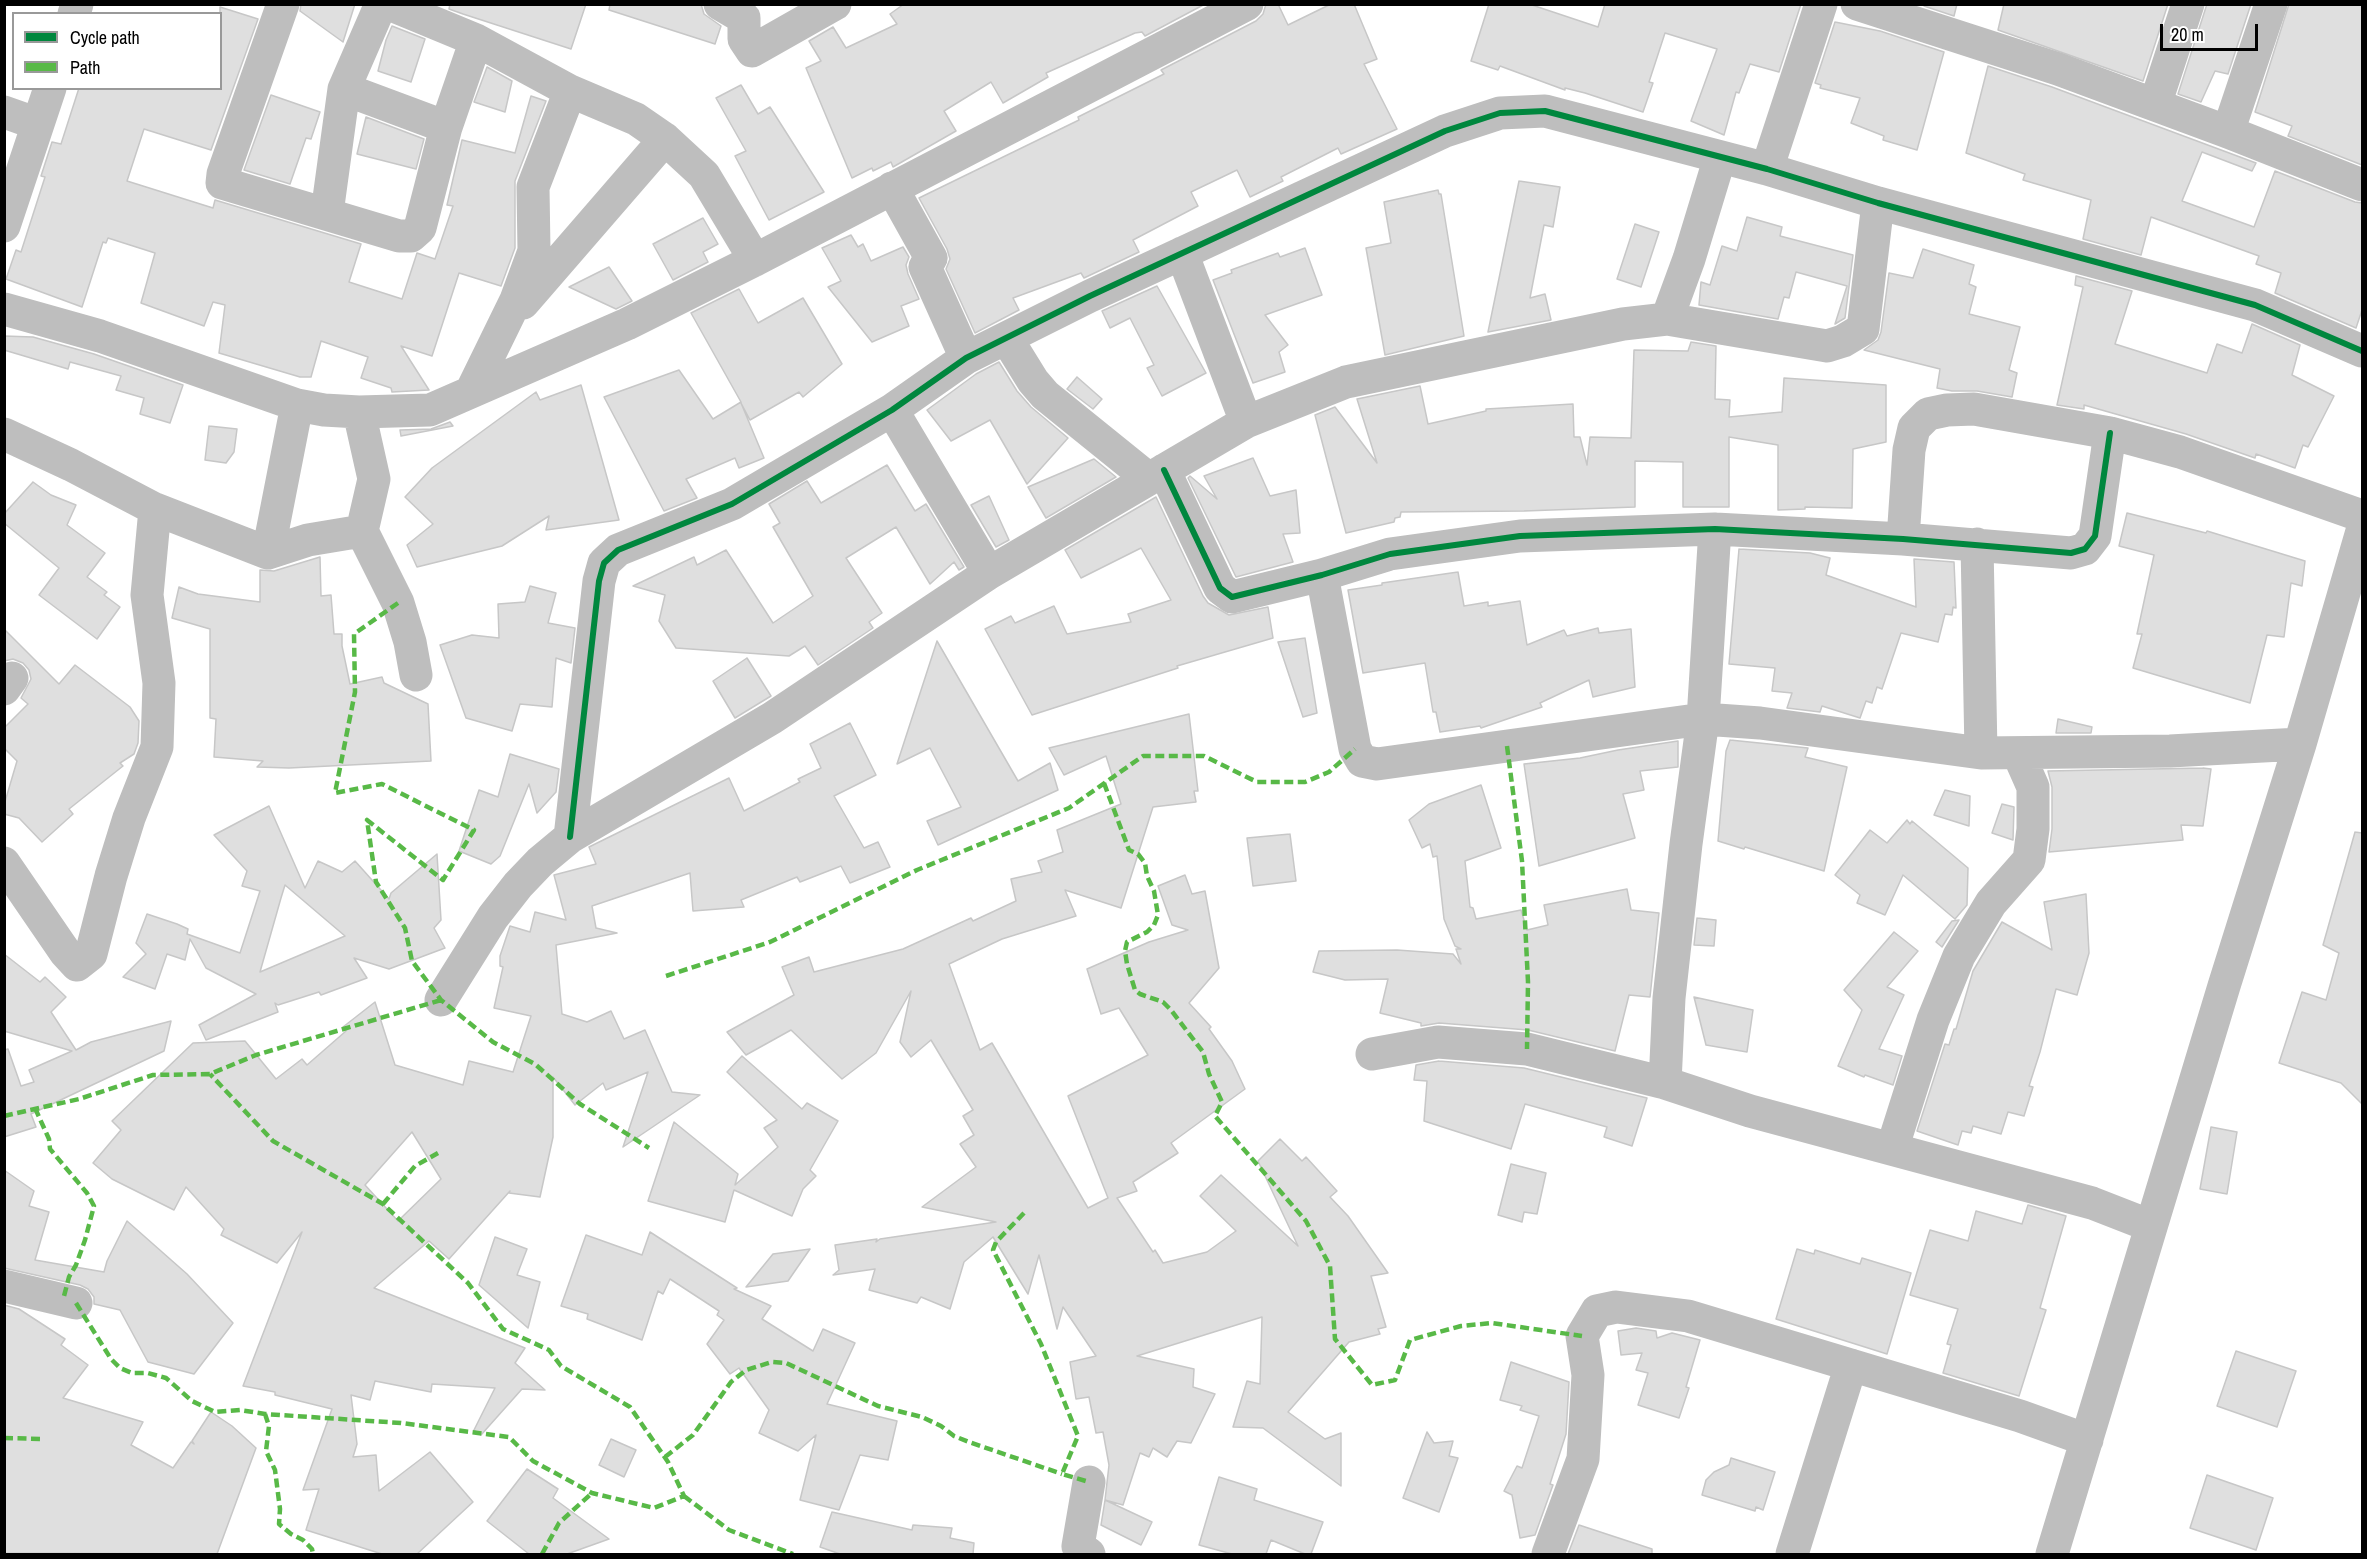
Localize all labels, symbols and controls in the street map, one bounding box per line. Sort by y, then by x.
legend [12,12,222,90]
scale bar [2163,12,2260,50]
text: 20 m [2171,22,2204,47]
text: Cycle path [70,25,140,50]
text: Path [70,55,100,80]

